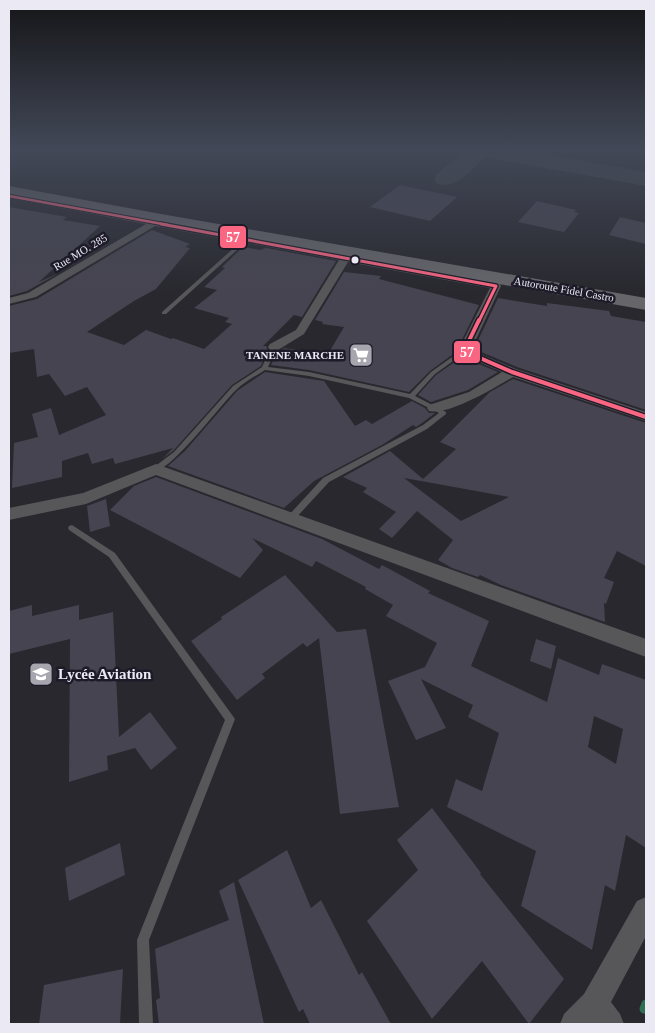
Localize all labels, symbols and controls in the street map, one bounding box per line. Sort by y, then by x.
line badge: 57 [219,225,247,249]
text: 57 [226,230,240,245]
street label: Rue MO. 285 [51,231,109,273]
unlabelled marker [350,255,360,265]
street label: Autoroute Fidel Castro [513,274,615,304]
line badge: 57 [453,340,481,364]
supermarket icon: TANENE MARCHE [348,342,374,368]
text: 57 [460,345,474,360]
place label: TANENE MARCHE [246,349,344,361]
school or university icon: Lycée Aviation [28,661,54,687]
place label: Lycée Aviation [58,666,152,682]

